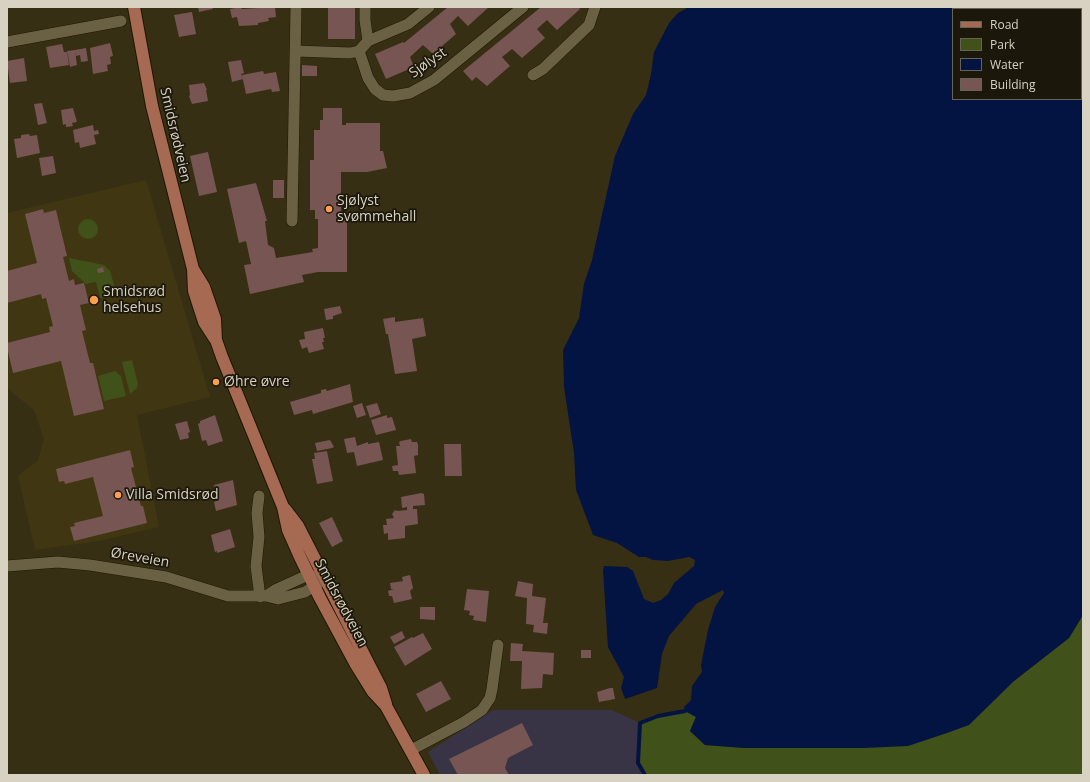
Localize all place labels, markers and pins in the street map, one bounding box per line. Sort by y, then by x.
place label: Sjølyst svømmehall [337,193,416,226]
marker: Sjølyst svømmehall [324,204,334,214]
place label: Smidsrød helsehus [103,284,165,316]
marker: Smidsrød helsehus [88,294,100,306]
place label: Øhre øvre [224,374,290,390]
marker: Øhre øvre [211,377,221,387]
place label: Villa Smidsrød [126,487,218,503]
marker: Villa Smidsrød [113,490,123,500]

